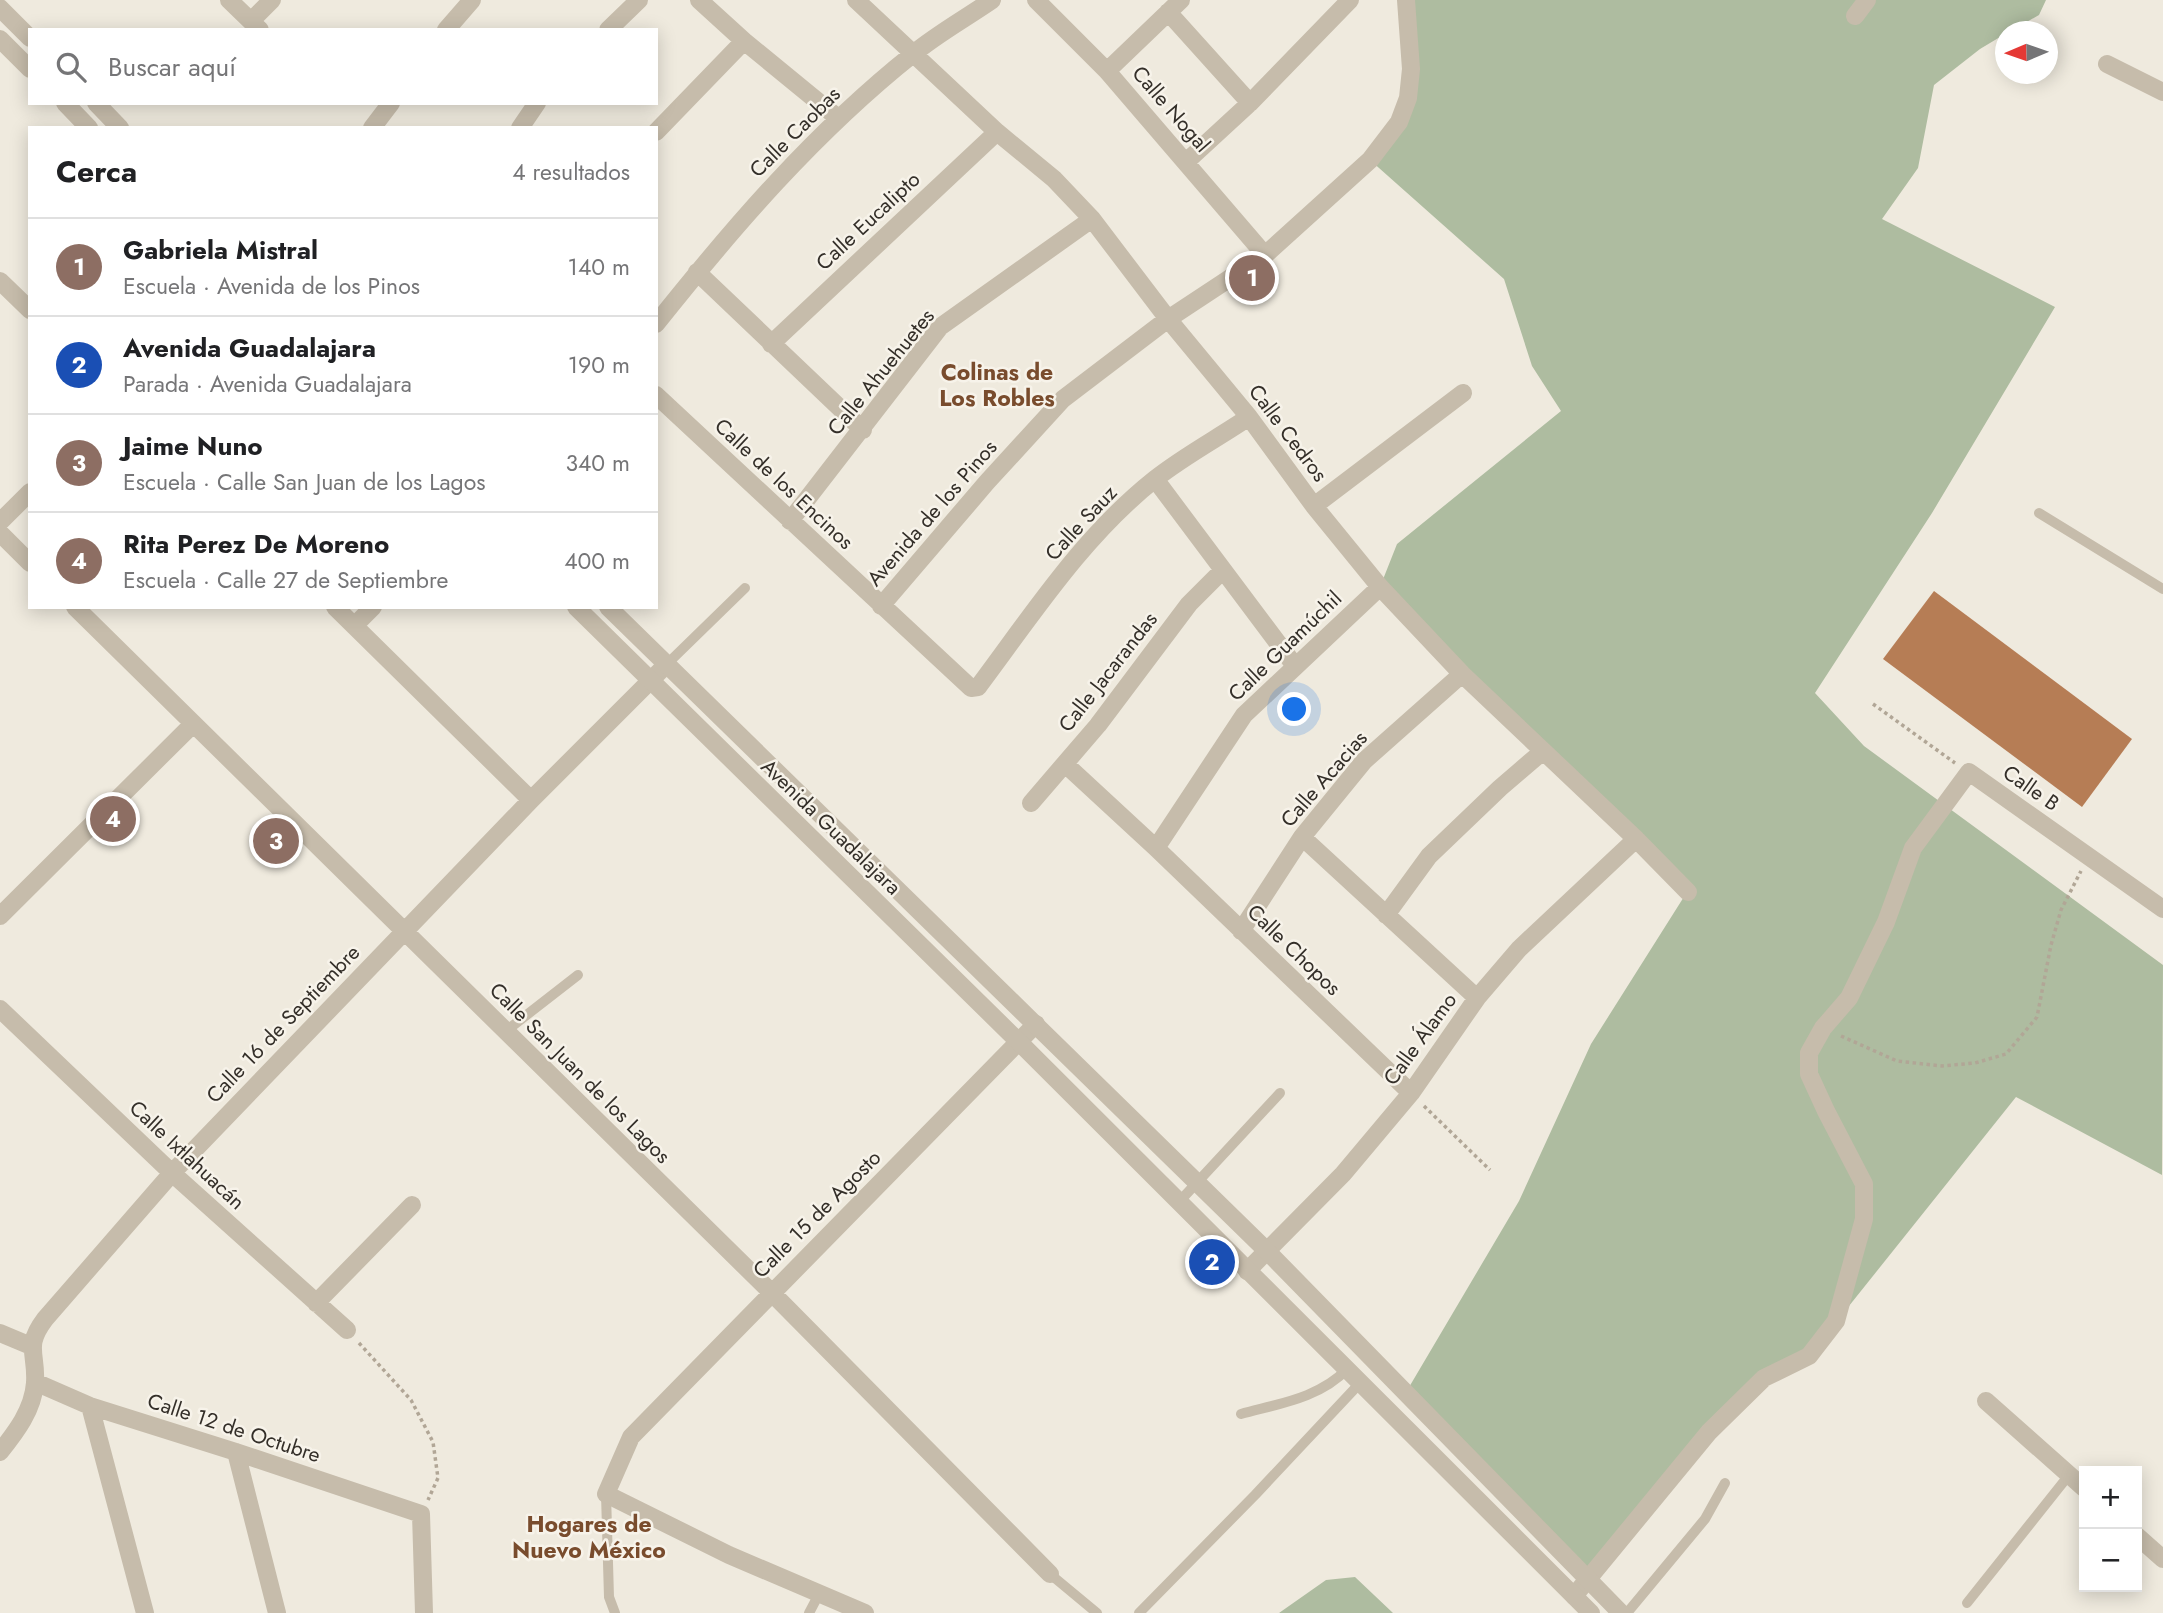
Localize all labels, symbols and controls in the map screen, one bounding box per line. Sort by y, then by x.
north arrow [1995,21,2058,84]
search box [28,28,658,105]
icon: search [52,48,90,86]
text: Buscar aquí [108,48,236,86]
street label: Calle Nogal [1125,59,1217,159]
street label: Calle Caobas [743,80,847,184]
text: Cerca [56,150,137,193]
text: 4 resultados [512,155,630,189]
street label: Calle Eucalipto [809,165,927,277]
text: Gabriela Mistral [123,231,318,269]
text: 1 [73,250,85,284]
text: 140 m [568,250,630,284]
pin: 1 [1229,252,1275,304]
text: Escuela · Avenida de los Pinos [123,269,420,303]
street label: Calle Ahuehuetes [821,302,941,442]
text: Avenida Guadalajara [123,329,376,367]
text: 2 [71,348,87,382]
text: 190 m [568,348,630,382]
district label: Colinas de Los Robles [939,355,1055,415]
text: Parada · Avenida Guadalajara [123,367,412,401]
street label: Calle Cedros [1241,378,1335,488]
street label: Calle de los Encinos [708,412,860,556]
text: Jaime Nuno [123,427,263,465]
street label: Avenida de los Pinos [860,433,1004,593]
text: 3 [72,446,86,480]
text: 340 m [565,446,630,480]
text: Escuela · Calle San Juan de los Lagos [123,465,486,499]
street label: Calle Sauz [1038,478,1124,567]
text: Rita Perez De Moreno [123,525,389,563]
text: 4 [71,544,87,578]
text: 400 m [564,544,630,578]
text: Escuela · Calle 27 de Septiembre [123,563,448,597]
street label: Calle Guamúchil [1222,584,1348,708]
street label: Calle Jacarandas [1051,605,1165,739]
your location [1277,692,1311,726]
street label: Calle Acacias [1274,724,1374,834]
street label: Avenida Guadalajara [754,752,908,902]
street label: Calle B [1997,758,2065,818]
pin: 4 [90,793,136,845]
pin: 3 [253,815,299,867]
street label: Calle Chopos [1240,898,1348,1002]
street label: Calle 16 de Septiembre [199,938,367,1110]
street label: Calle San Juan de los Lagos [483,976,677,1170]
street label: Calle Álamo [1376,987,1464,1091]
street label: Calle Ixtlahuacán [122,1093,252,1217]
street label: Calle 15 de Agosto [746,1143,888,1285]
pin: 2 [1189,1236,1235,1288]
street label: Calle 12 de Octubre [144,1386,325,1470]
map controls [2079,1466,2142,1592]
button: + [2079,1466,2142,1529]
district label: Hogares de Nuevo México [512,1507,666,1567]
button: − [2079,1529,2142,1592]

